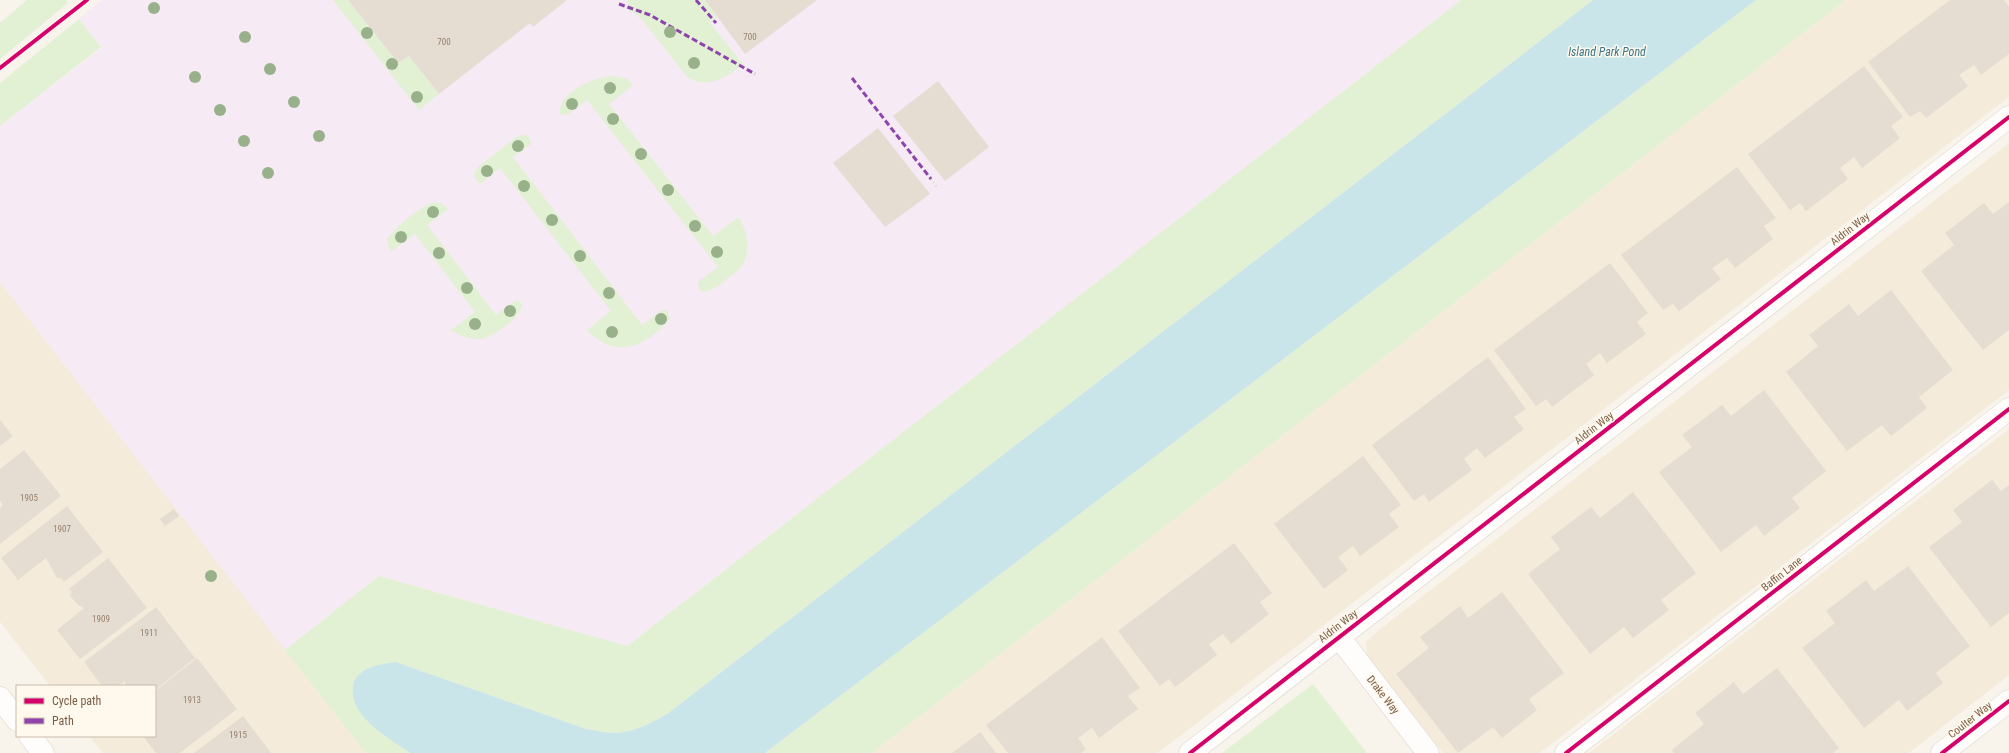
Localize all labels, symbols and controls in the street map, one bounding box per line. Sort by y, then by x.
house number: 700 [743,32,757,42]
house number: 700 [437,37,451,47]
water label: Island Park Pond [1568,45,1646,59]
street label: Aldrin Way [1828,209,1872,248]
street label: Aldrin Way [1572,408,1616,447]
house number: 1905 [20,493,38,503]
house number: 1907 [53,524,71,534]
street label: Baffin Lane [1759,554,1805,594]
street label: Aldrin Way [1316,606,1360,645]
house number: 1909 [92,614,110,624]
house number: 1911 [140,628,158,638]
street label: Drake Way [1364,673,1402,717]
legend [16,685,156,737]
text: Cycle path [52,694,102,708]
house number: 1913 [183,695,201,705]
street label: Coulter Way [1946,699,1995,741]
text: Path [52,714,74,728]
house number: 1915 [229,730,247,740]

